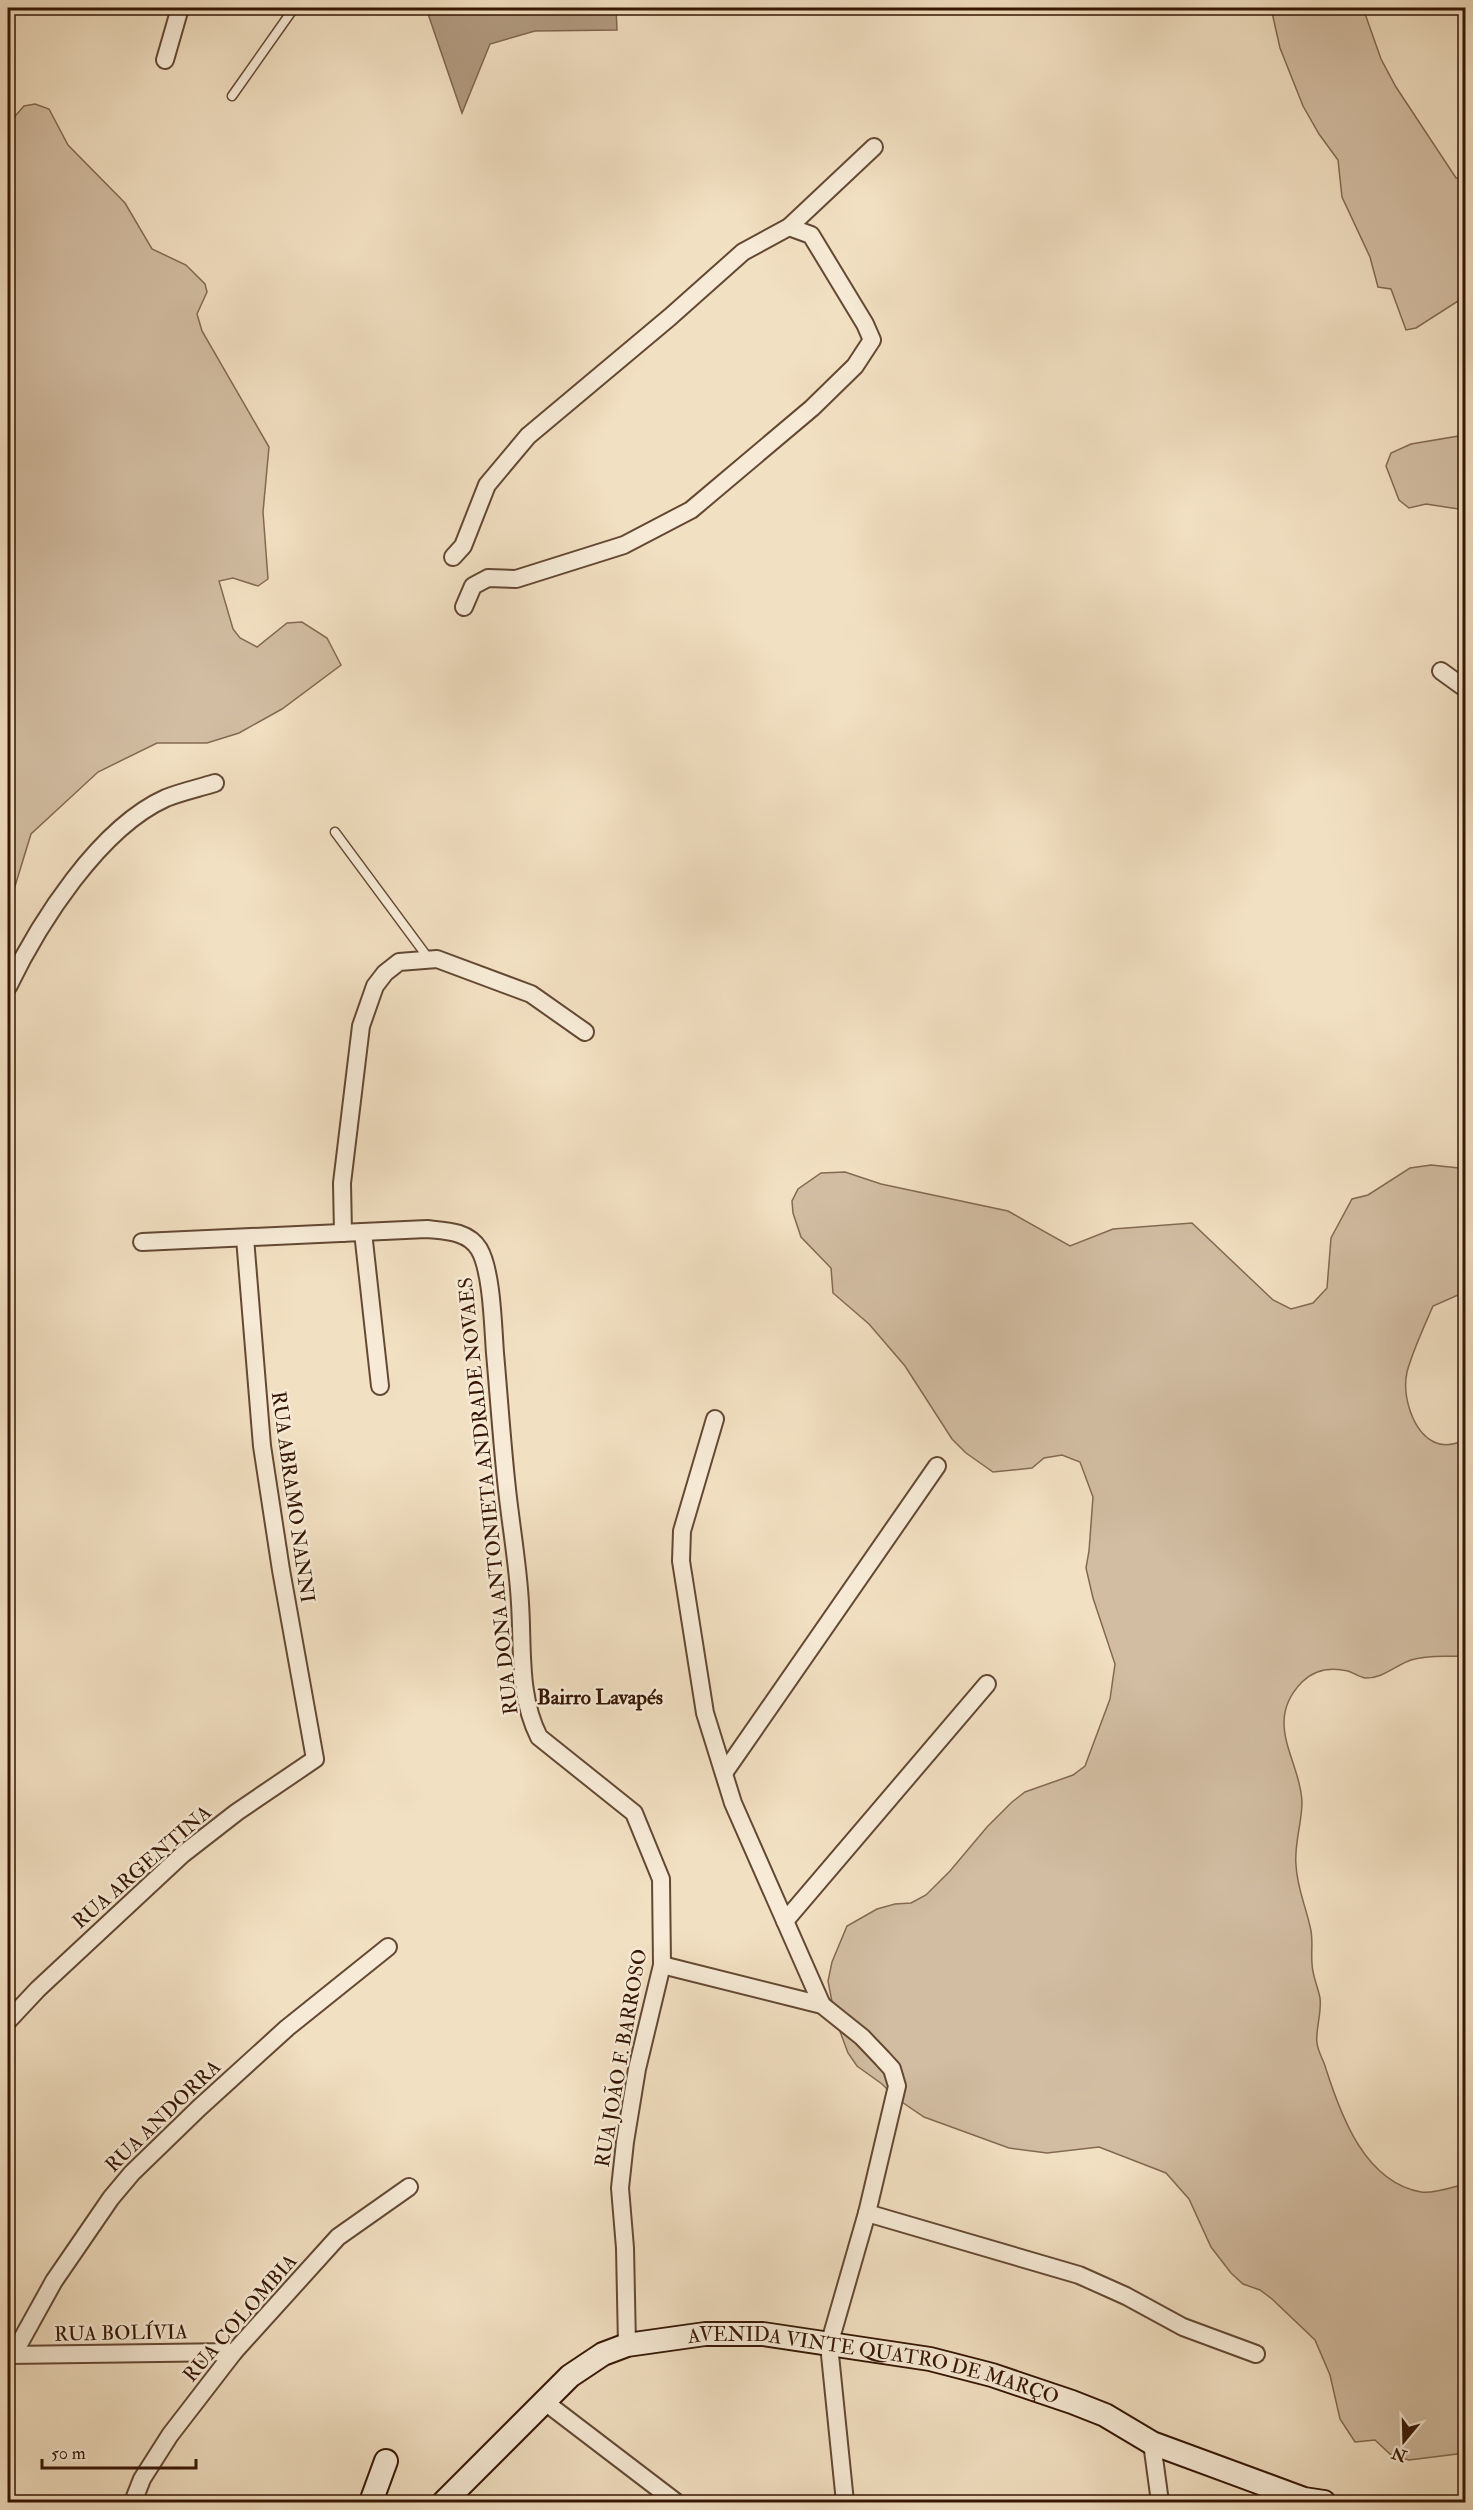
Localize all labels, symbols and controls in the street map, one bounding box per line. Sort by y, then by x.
street label: RUA DONA ANTONIETA ANDRADE NOVAES [453,1276,523,1716]
street label: RUA ABRAMO NANNI [266,1390,320,1604]
district label: Bairro Lavapés [537,1684,663,1711]
street label: RUA ARGENTINA [67,1800,217,1934]
street label: RUA JOÃO F. BARROSO [589,1947,652,2169]
street label: RUA ANDORRA [100,2054,226,2178]
street label: RUA COLOMBIA [178,2249,303,2387]
street label: RUA BOLÍVIA [54,2318,188,2347]
street label: AVENIDA VINTE QUATRO DE MARÇO [685,2322,1062,2409]
north arrow [1374,2411,1434,2471]
scale bar [42,2432,196,2470]
text: 50 m [51,2442,86,2465]
text: N [1389,2442,1410,2466]

